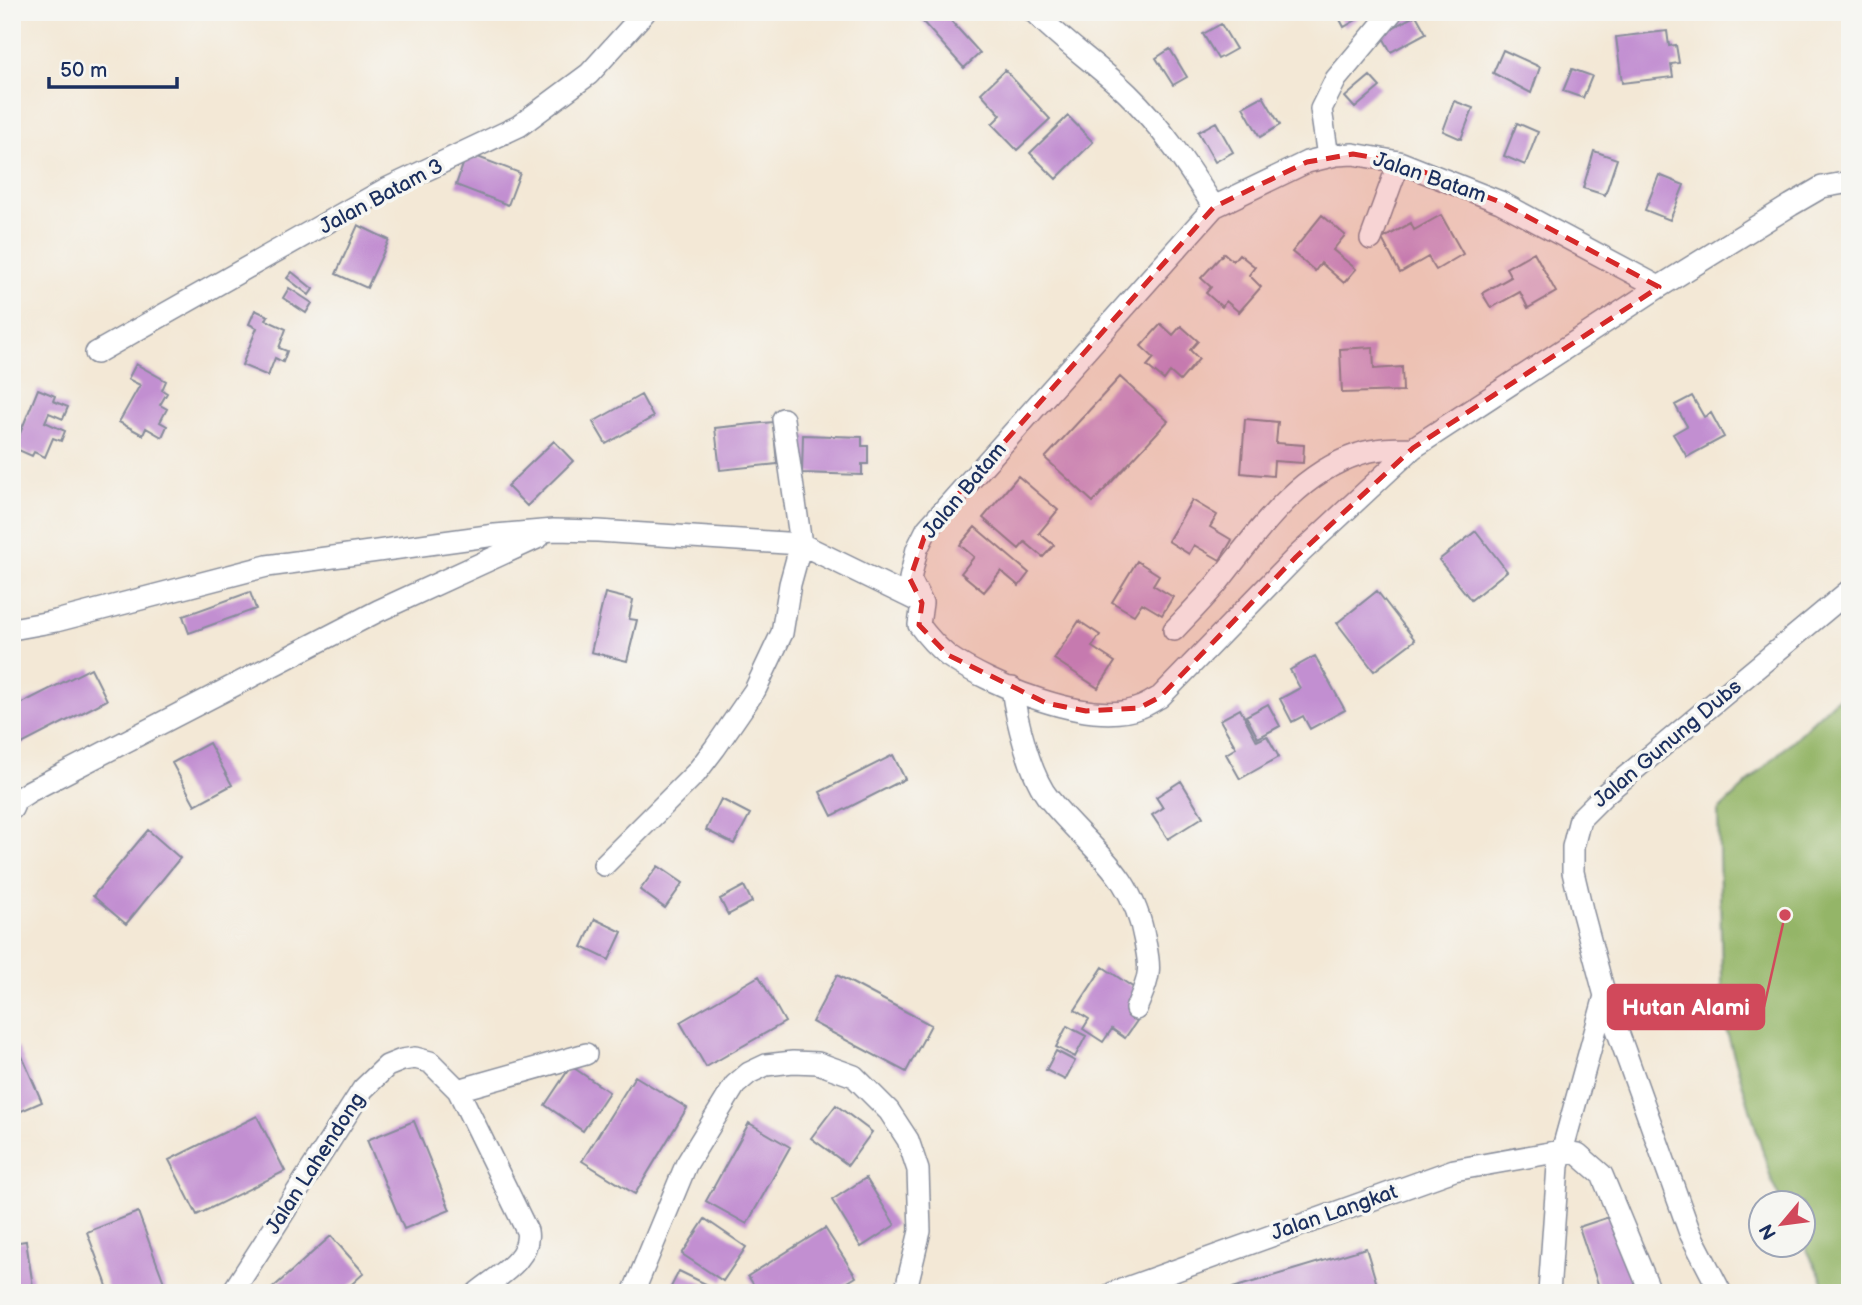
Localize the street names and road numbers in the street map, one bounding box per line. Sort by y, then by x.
street label: Jalan Batam [1370,146,1490,208]
street label: Jalan Batam 3 [315,153,447,239]
street label: Jalan Batam [917,437,1012,543]
street label: Jalan Gunung Dubs [1588,674,1747,813]
street label: Jalan Lahendong [260,1088,370,1239]
street label: Jalan Langkat [1268,1179,1401,1246]

